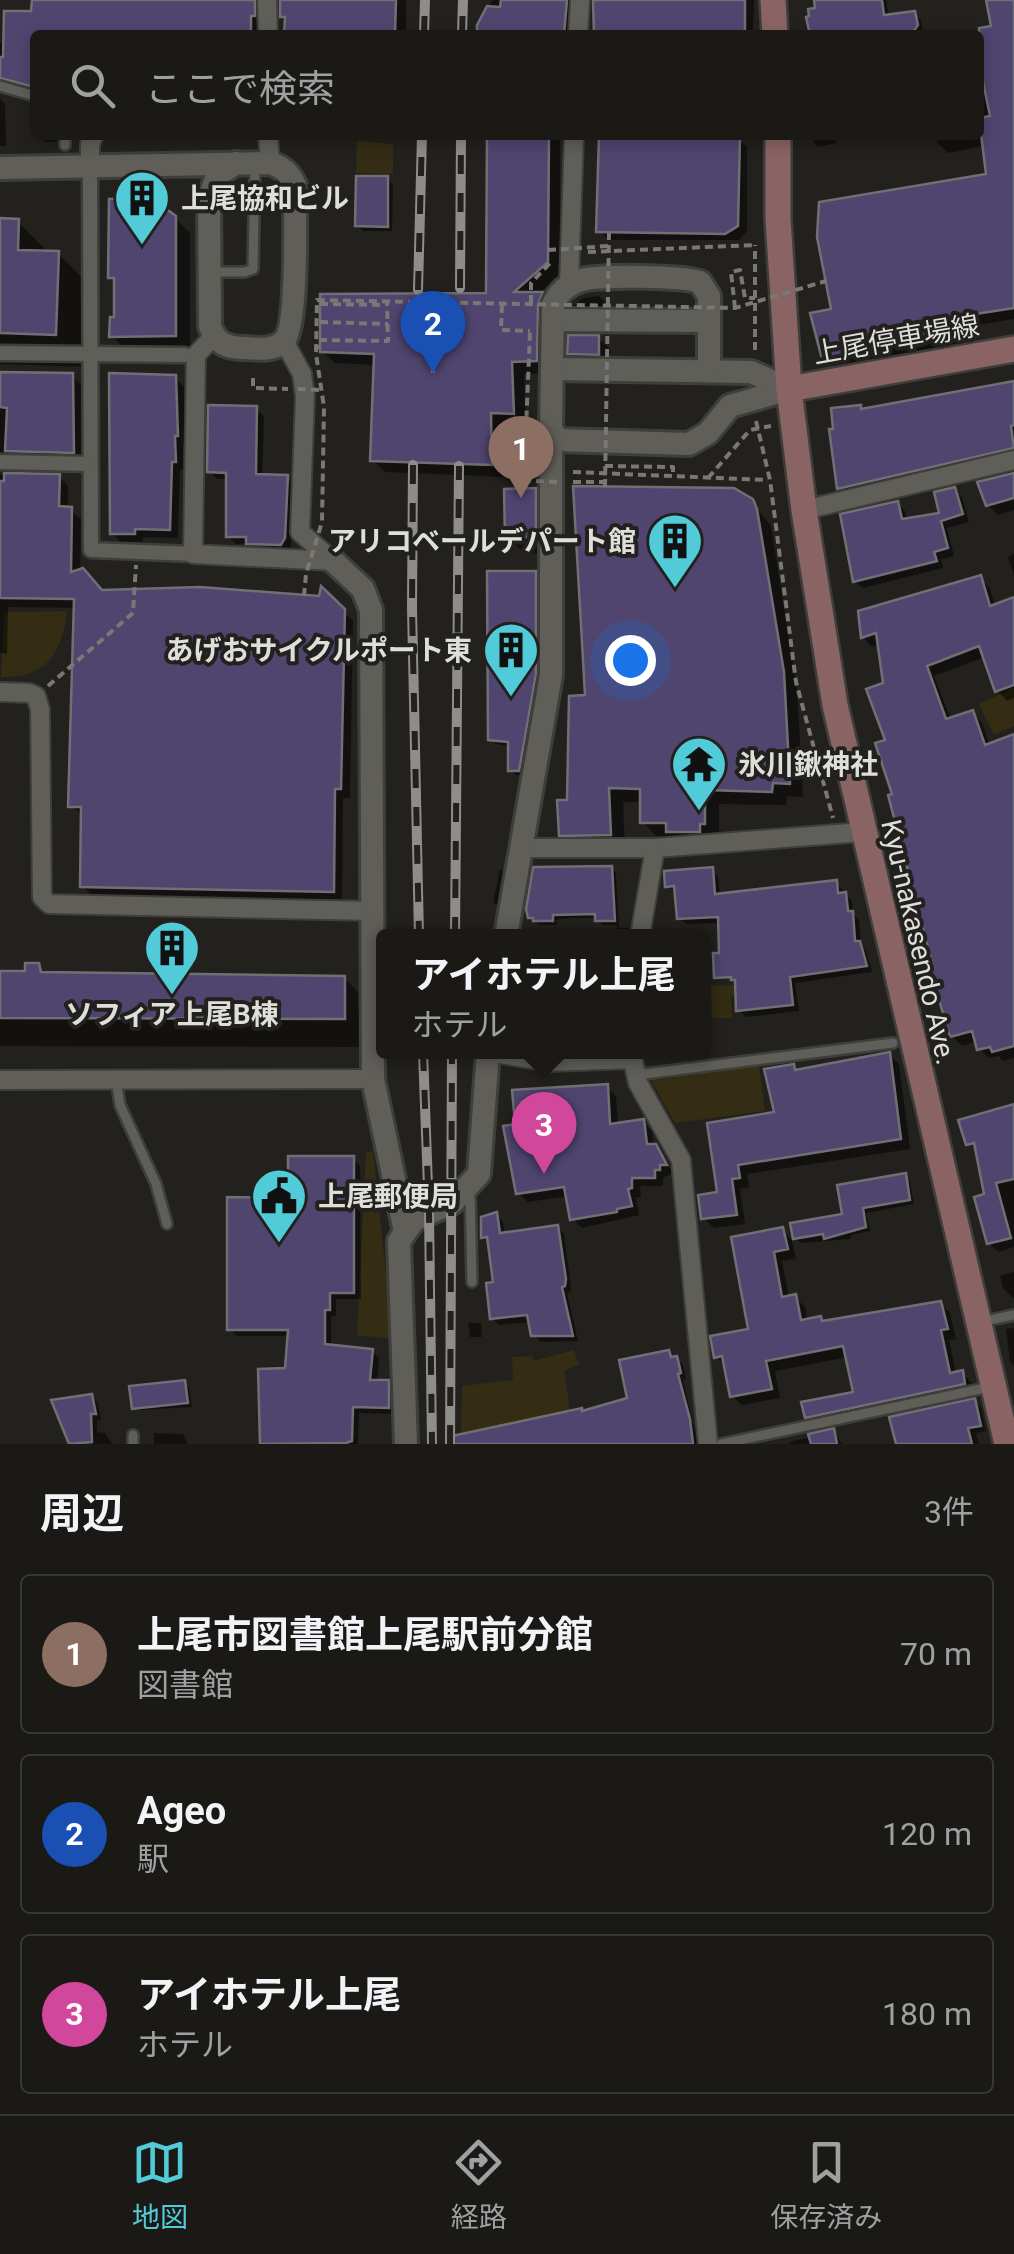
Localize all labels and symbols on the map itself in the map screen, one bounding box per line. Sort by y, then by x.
building icon: 上尾協和ビル [112,168,172,247]
place label: 上尾協和ビル [181,182,349,215]
pin: 2 [400,290,466,373]
street label: 上尾停車場線 [810,309,982,370]
pin: 1 [488,416,554,498]
building icon: アリコベールデパート館 [645,511,705,590]
place label: アリコベールデパート館 [328,525,636,558]
building icon: あげおサイクルポート東 [481,620,541,699]
place label: あげおサイクルポート東 [165,634,472,667]
your location [605,635,656,686]
temple icon: 氷川鍬神社 [669,734,729,813]
place label: 氷川鍬神社 [738,748,878,781]
street label: Kyu-nakasendo Ave. [874,816,963,1068]
building icon: ソフィア上尾B棟 [142,918,202,997]
place label: ソフィア上尾B棟 [65,998,279,1031]
pin: 3 [512,1092,576,1174]
public building icon: 上尾郵便局 [249,1166,309,1245]
place label: 上尾郵便局 [318,1180,458,1213]

